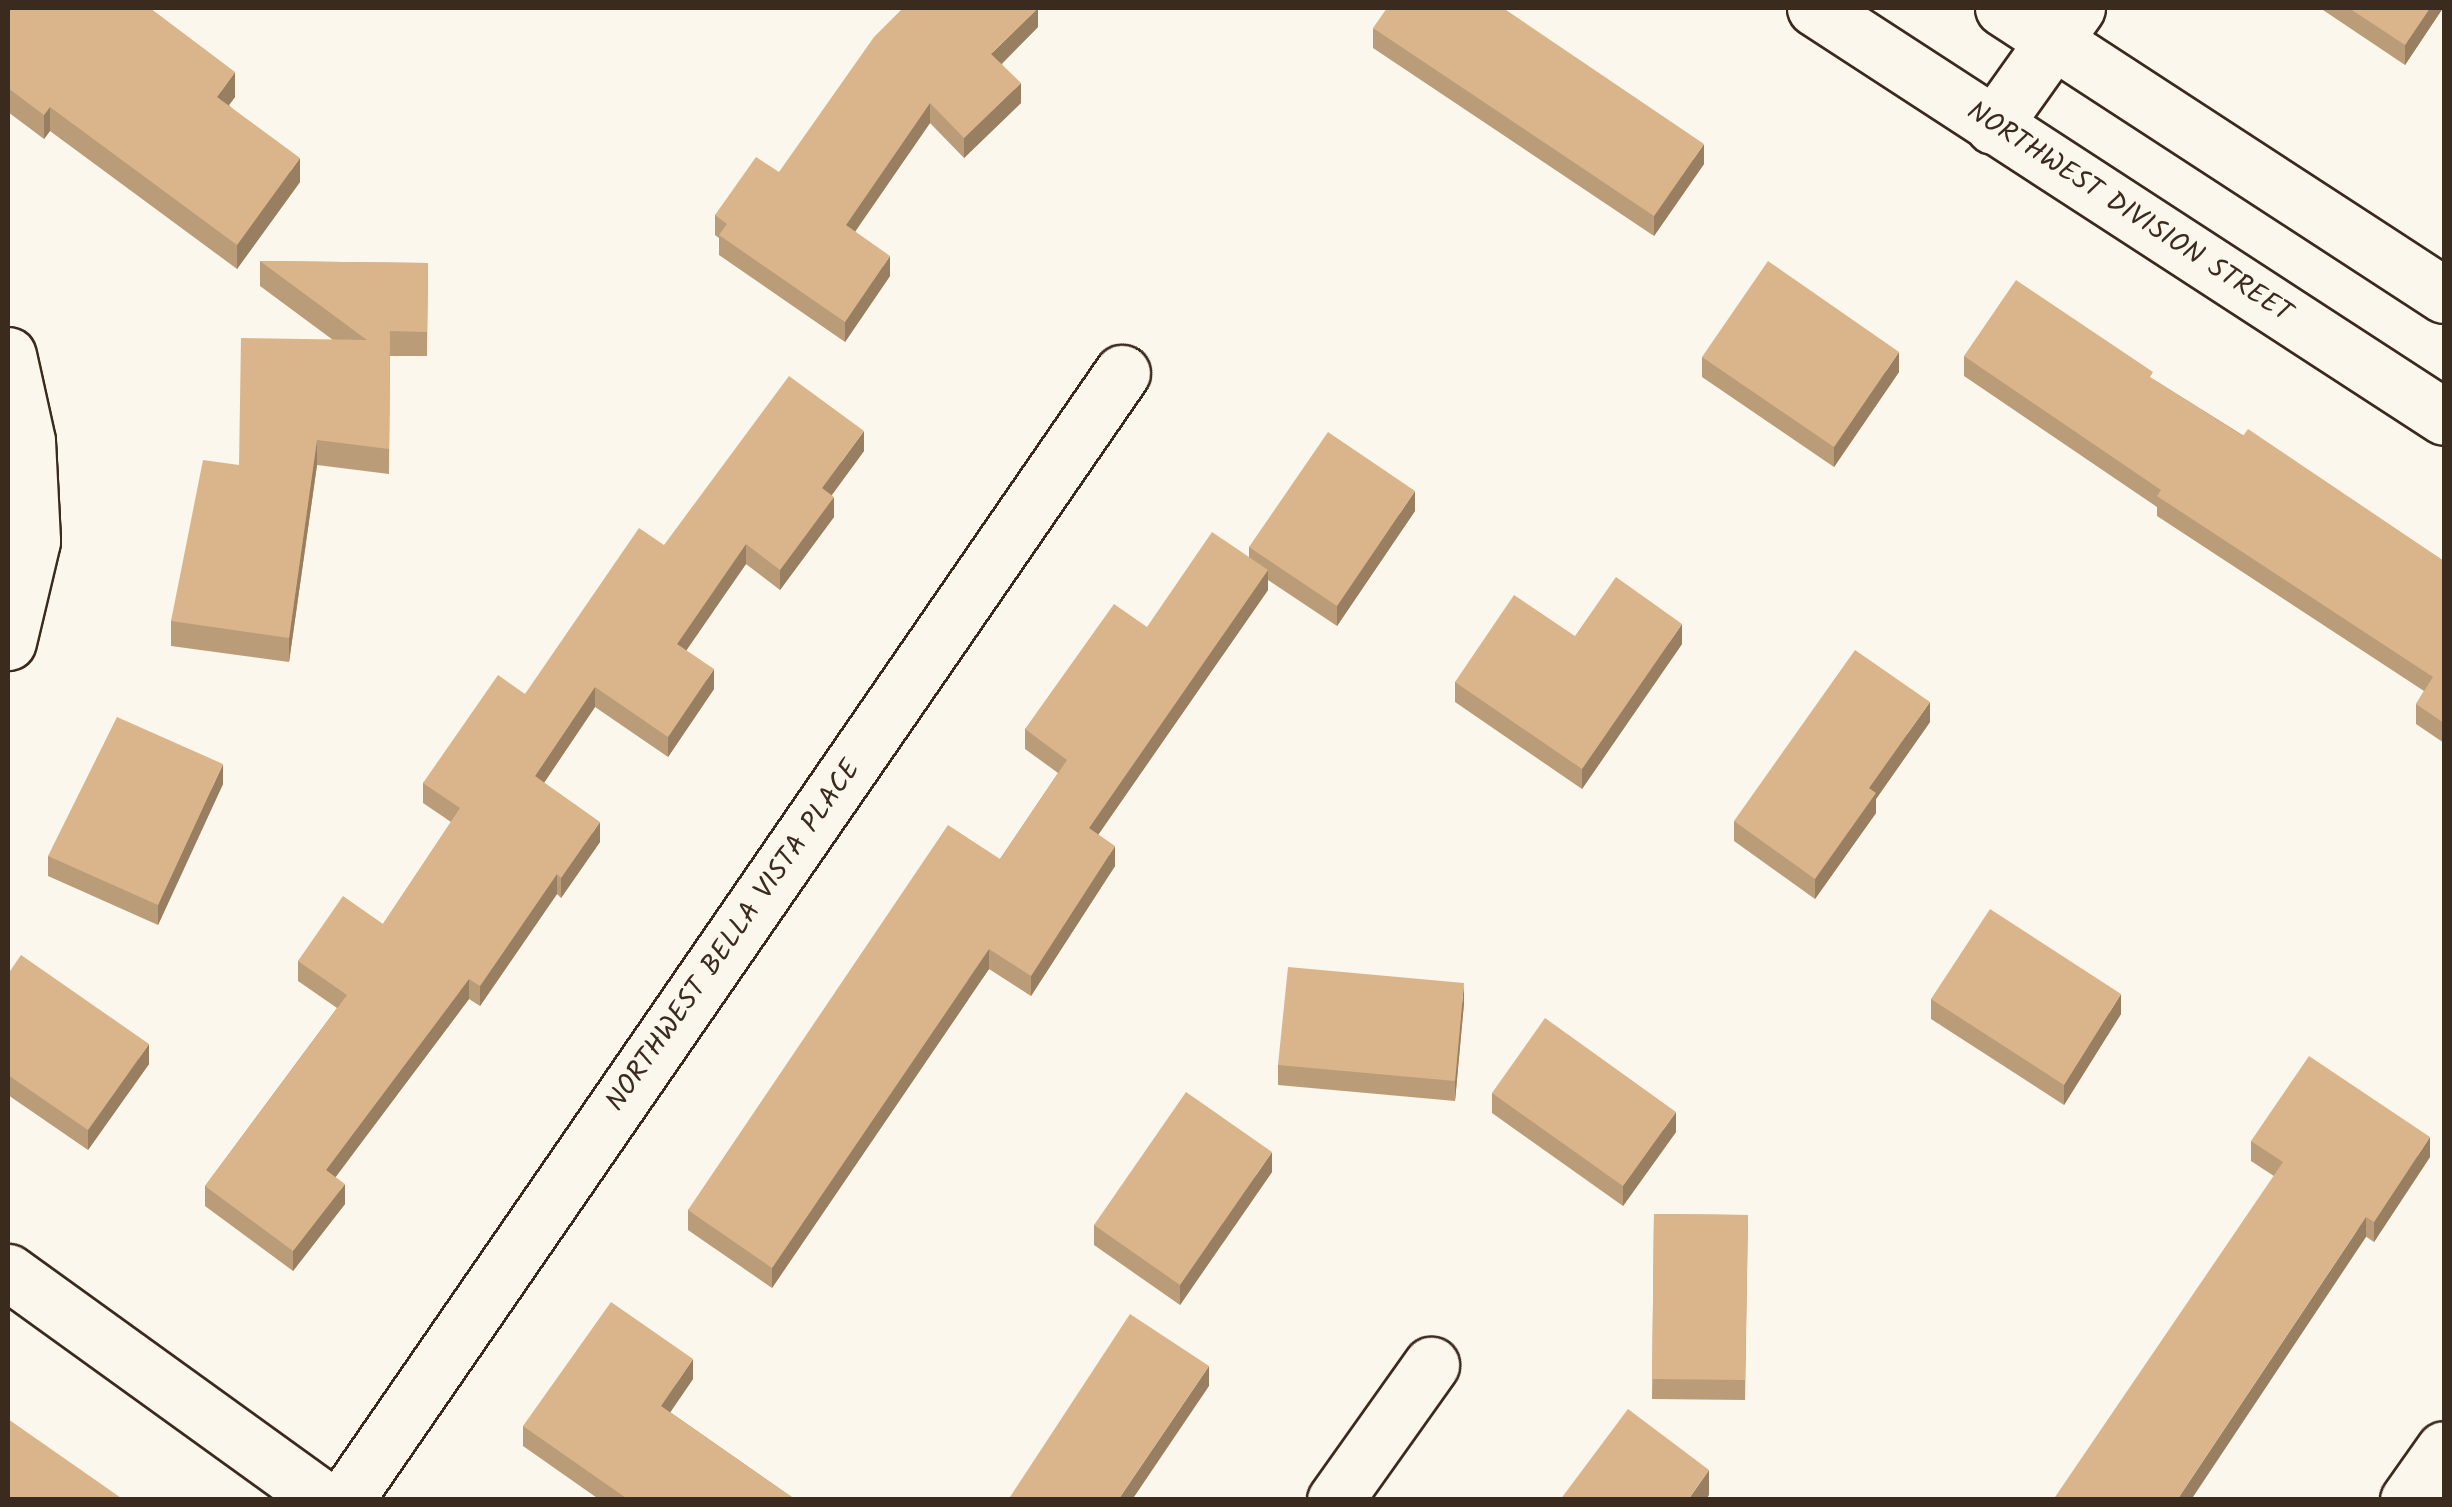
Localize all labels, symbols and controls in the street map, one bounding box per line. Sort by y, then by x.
street label: NORTHWEST DIVISION STREET [1960,95,2298,331]
street label: NORTHWEST BELLA VISTA PLACE [600,754,868,1118]

